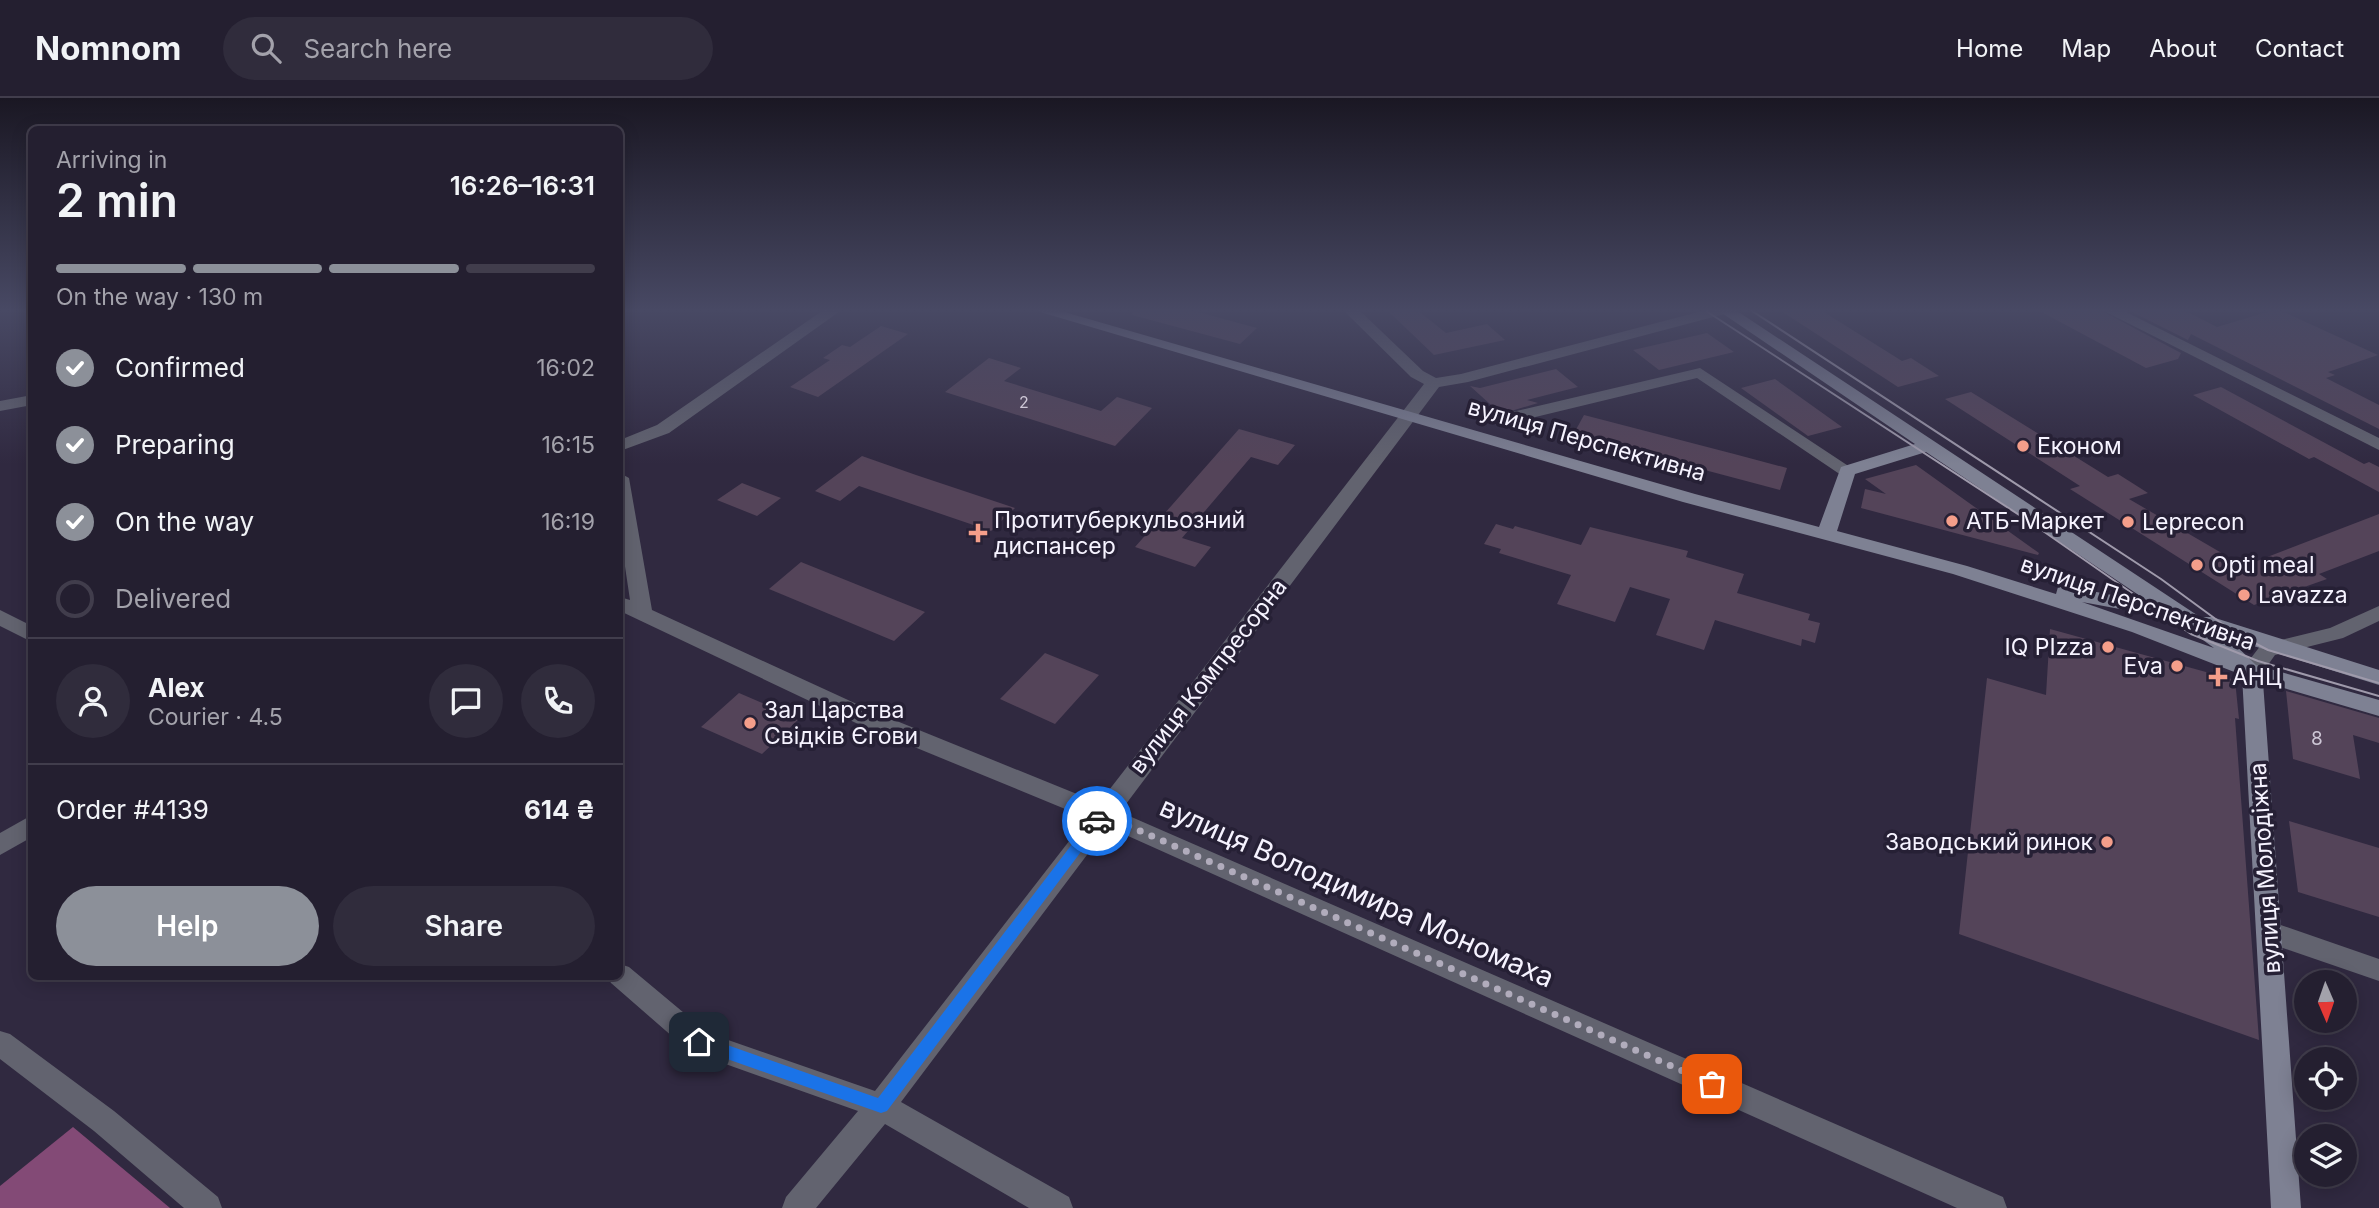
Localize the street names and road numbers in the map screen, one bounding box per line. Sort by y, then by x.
street label: вулиця Перспективна [1465,393,1709,487]
street label: вулиця Перспективна [2017,550,2259,656]
street label: вулиця Компресорна [1123,573,1293,779]
street label: вулиця Молодіжна [2244,762,2286,974]
street label: вулиця Володимира Мономаха [1155,789,1559,995]

